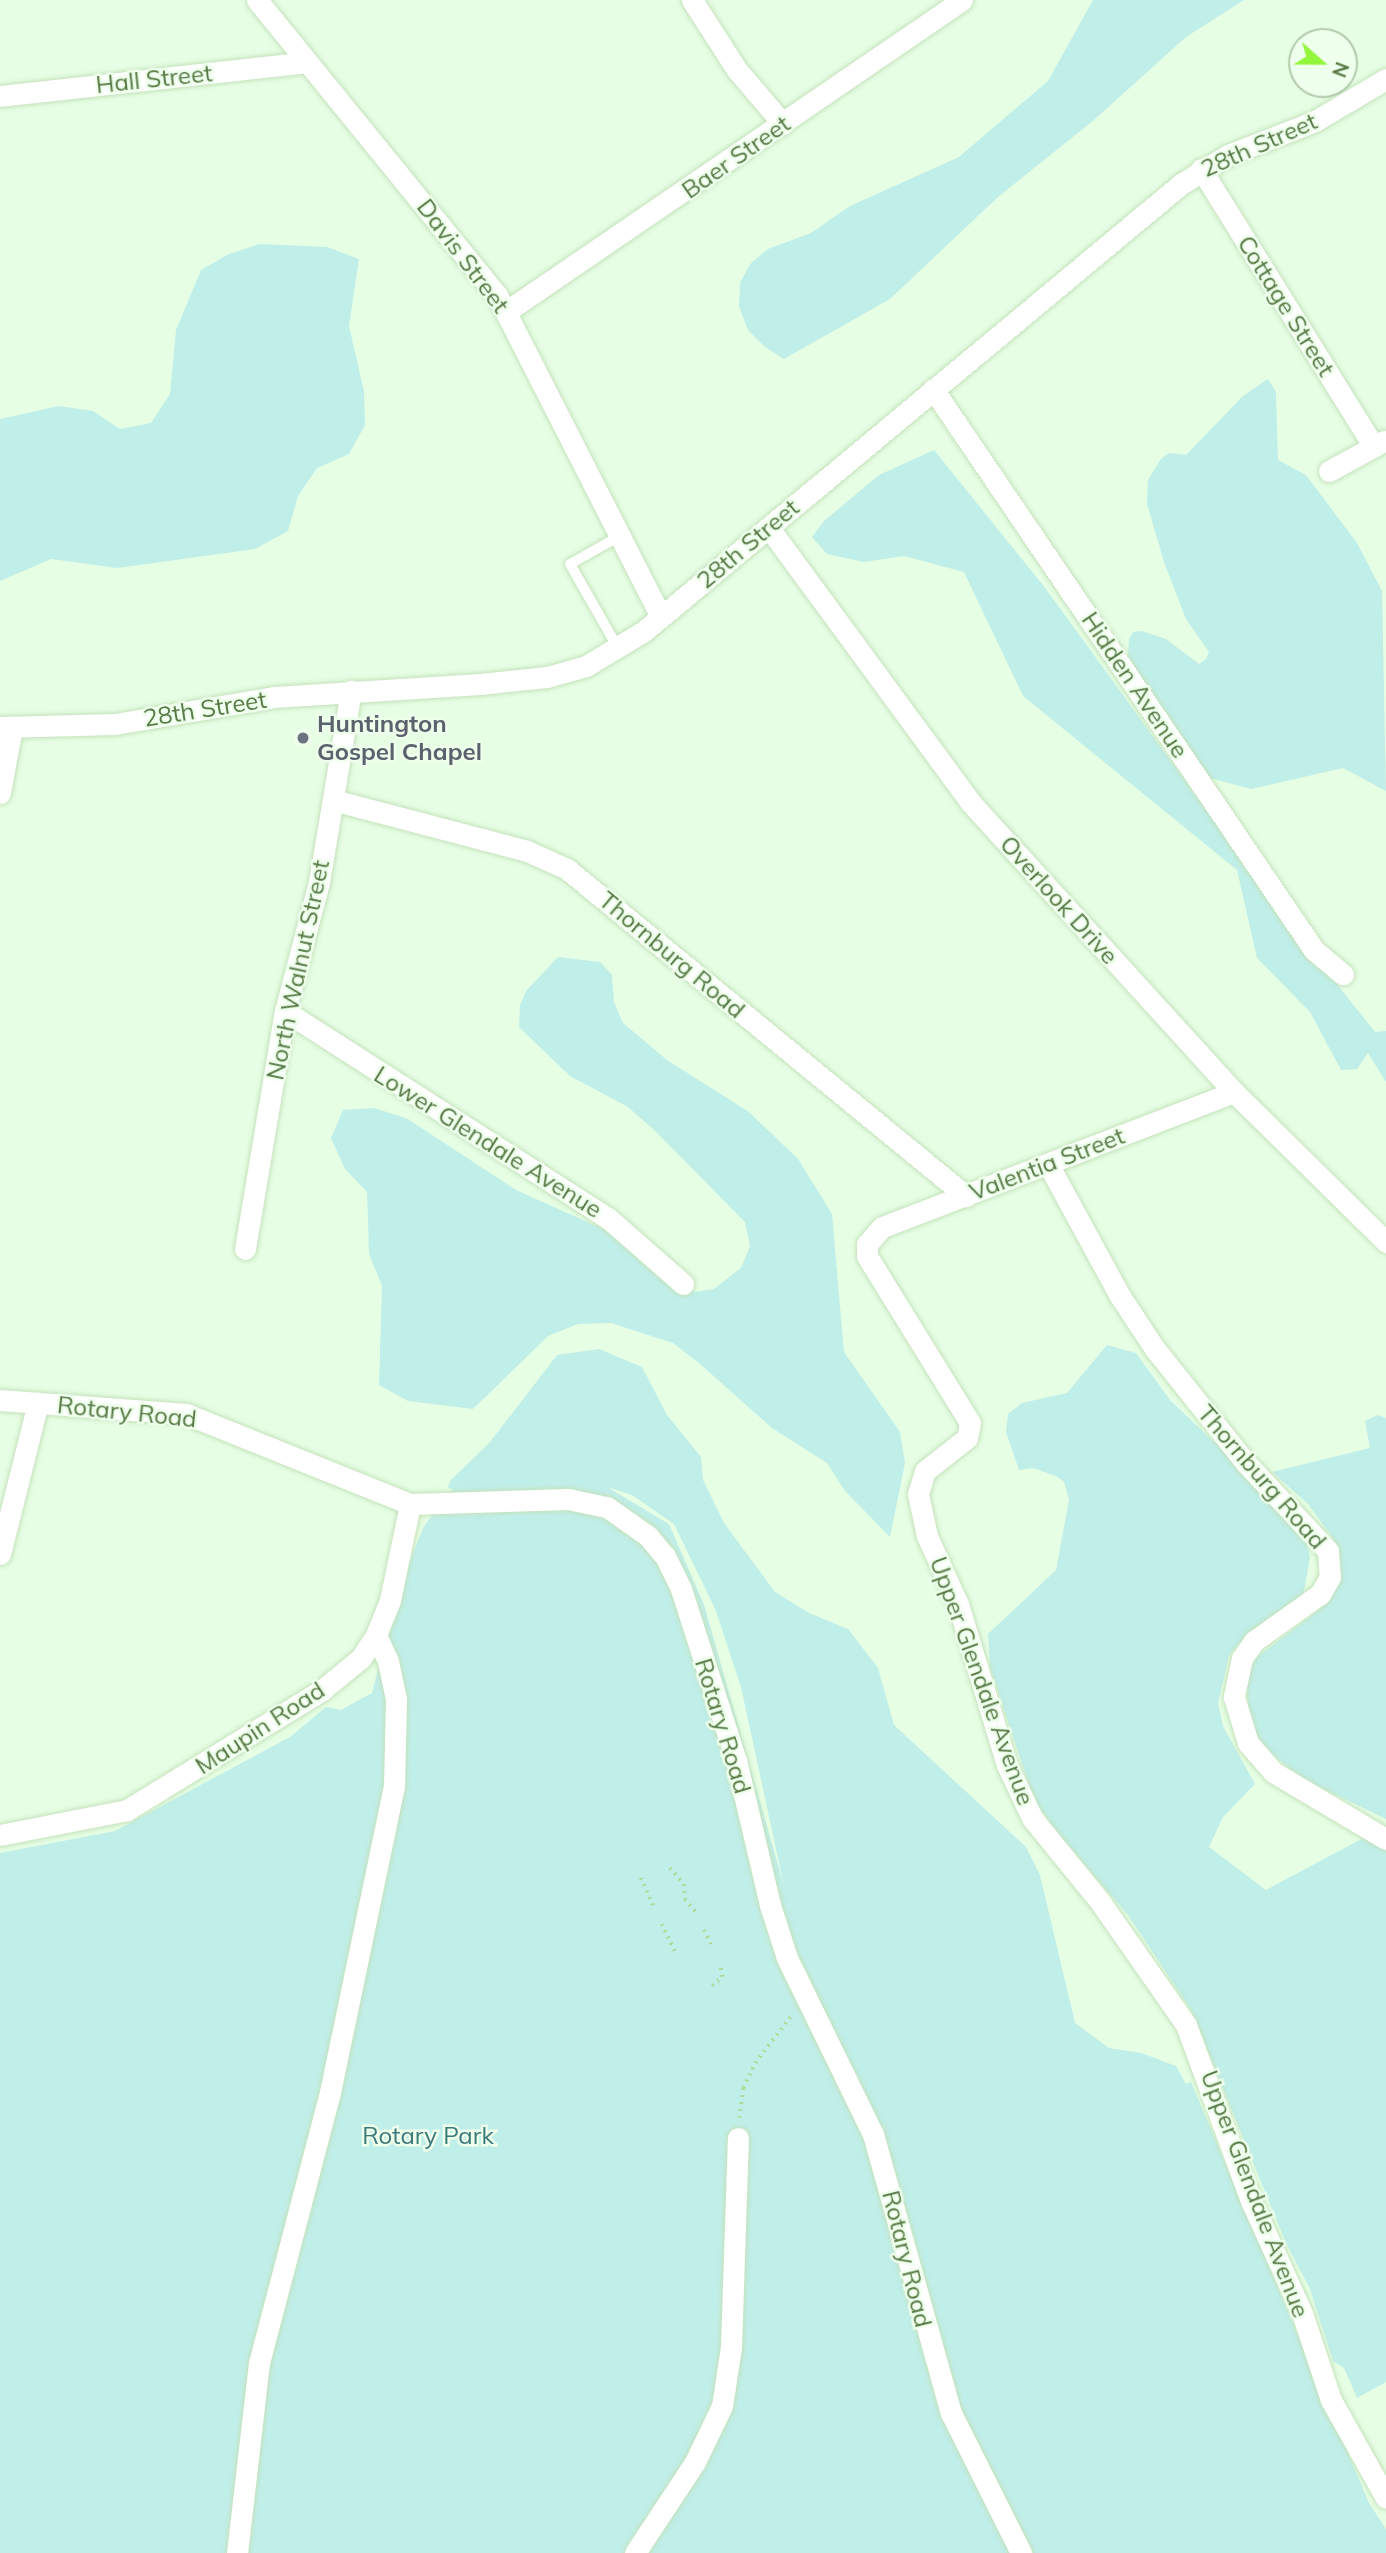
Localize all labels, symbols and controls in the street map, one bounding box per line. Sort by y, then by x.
north arrow [1288,28,1358,98]
street label: Hall Street [94,59,214,99]
text: N [1327,59,1355,81]
street label: 28th Street [1197,107,1321,183]
street label: Baer Street [676,109,796,205]
street label: Davis Street [411,193,515,319]
street label: Cottage Street [1231,230,1341,382]
street label: 28th Street [691,493,805,595]
street label: Hidden Avenue [1076,607,1194,763]
street label: 28th Street [142,685,268,733]
place label: Huntington Gospel Chapel [317,710,482,766]
marker: Huntington Gospel Chapel [295,730,311,746]
street label: Overlook Drive [994,830,1124,970]
street label: North Walnut Street [261,857,335,1083]
street label: Thornburg Road [593,886,751,1024]
street label: Lower Glendale Avenue [369,1060,607,1224]
street label: Valentia Street [965,1121,1129,1207]
street label: Rotary Road [56,1390,198,1434]
street label: Thornburg Road [1192,1399,1332,1555]
street label: Upper Glendale Avenue [924,1553,1040,1809]
street label: Rotary Road [689,1655,757,1797]
street label: Maupin Road [190,1676,330,1780]
street label: Upper Glendale Avenue [1195,2066,1315,2322]
park label: Rotary Park [362,2122,494,2150]
street label: Rotary Road [876,2188,938,2330]

